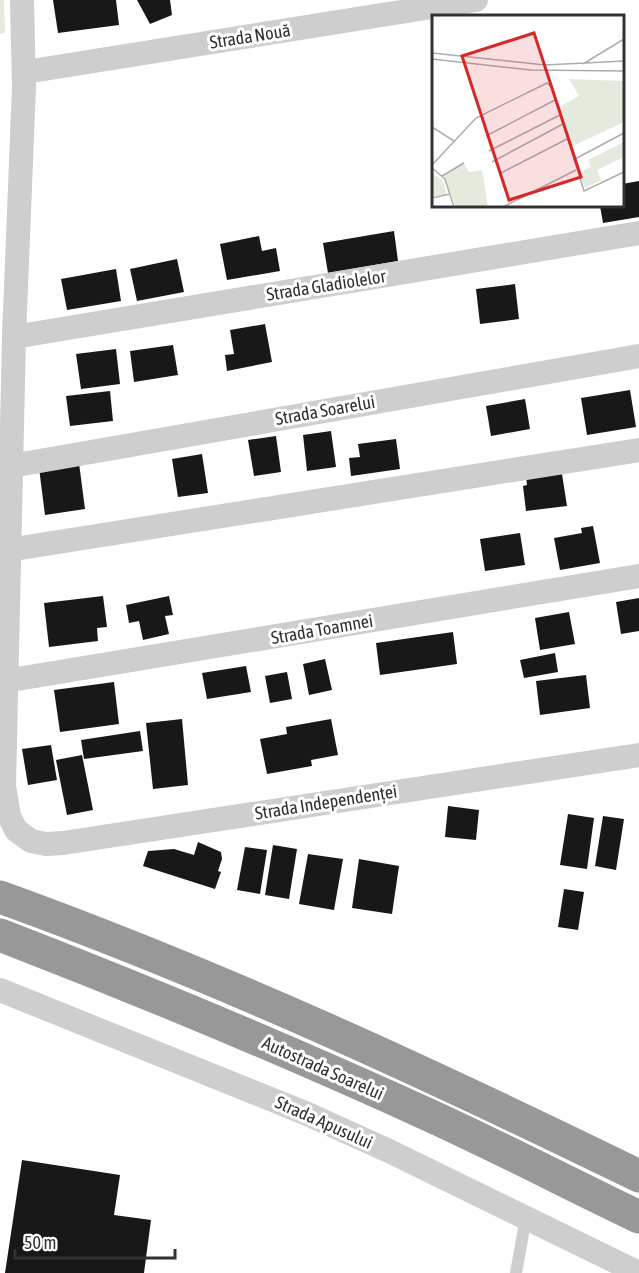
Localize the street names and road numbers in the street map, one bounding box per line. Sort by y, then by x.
street label: Strada Nouă [208,19,292,53]
street label: Strada Gladiolelor [265,265,388,305]
street label: Strada Soarelui [273,391,377,429]
street label: Strada Toamnei [269,610,375,648]
street label: Strada Independenței [253,780,399,824]
street label: Autostrada Soarelui [259,1032,387,1104]
street label: Strada Apusului [272,1091,376,1153]

